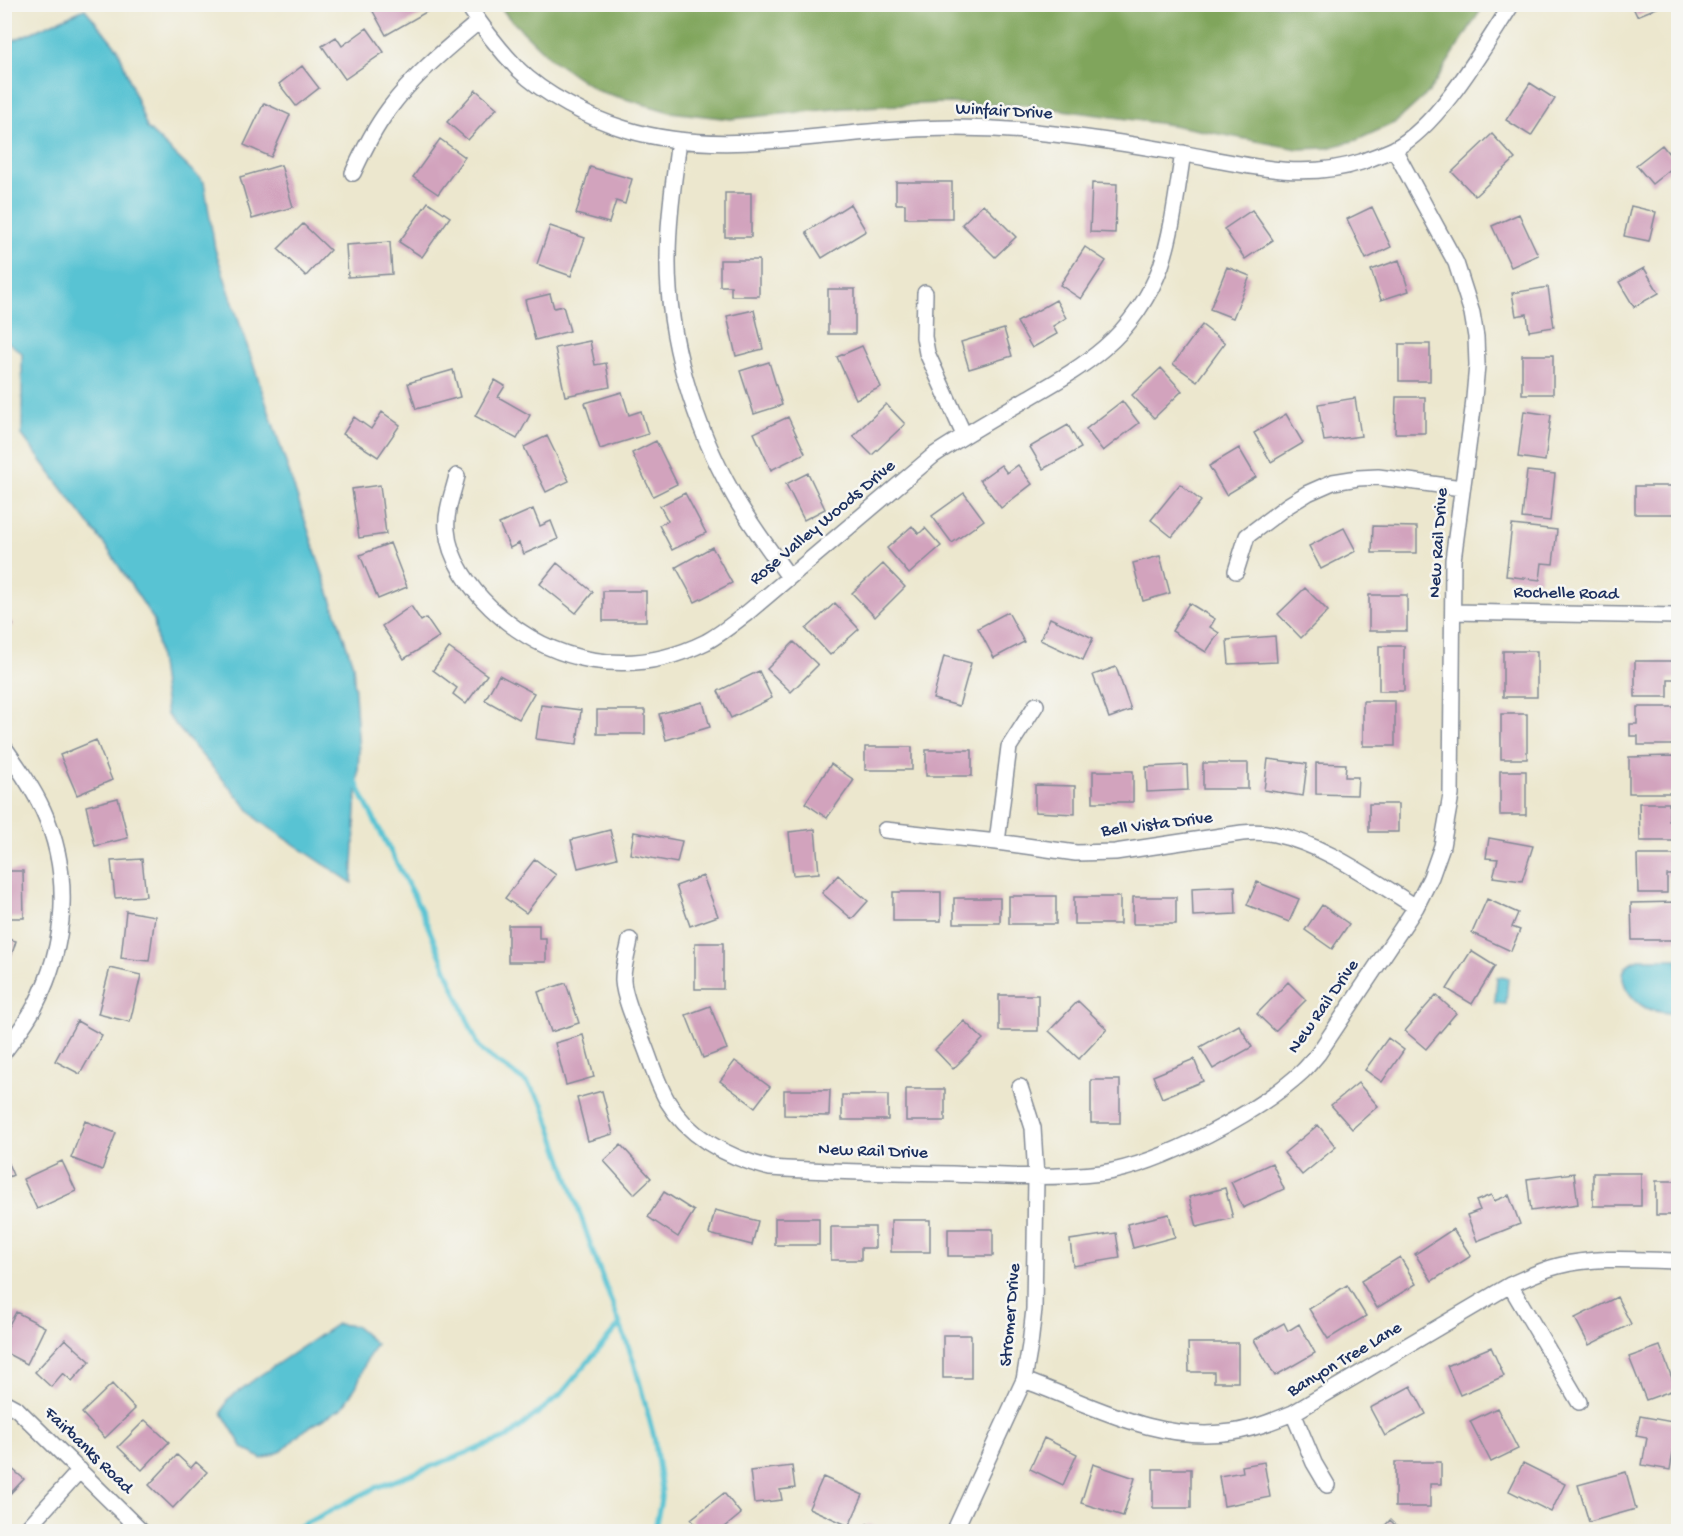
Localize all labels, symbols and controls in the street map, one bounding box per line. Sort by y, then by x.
street label: Winfair Drive [955,99,1054,125]
street label: Rose Valley Woods Drive [746,455,901,590]
street label: New Rail Drive [1425,487,1453,599]
street label: Rochelle Road [1513,583,1620,605]
street label: Bell Vista Drive [1099,808,1215,842]
street label: New Rail Drive [1284,955,1365,1058]
street label: New Rail Drive [818,1140,929,1164]
street label: Stromer Drive [996,1262,1026,1367]
street label: Banyon Tree Lane [1283,1317,1406,1403]
street label: Fairbanks Road [38,1403,138,1500]

